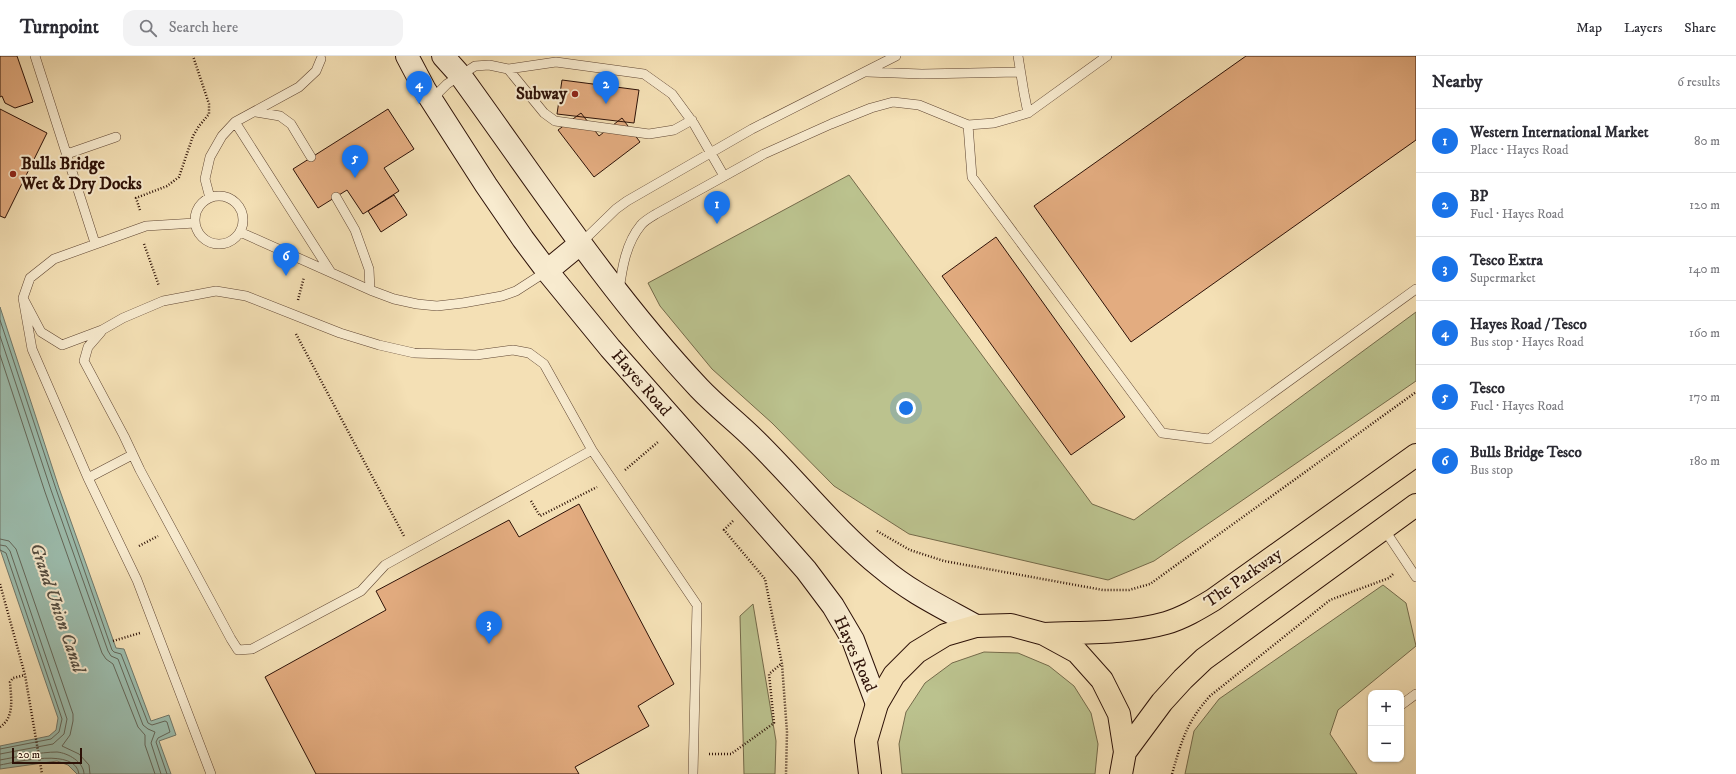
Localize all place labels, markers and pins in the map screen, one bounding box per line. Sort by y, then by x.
pin: 4 [406,71,432,104]
pin: 2 [593,71,619,104]
place label: Subway [516,83,568,105]
marker: Subway [570,89,580,99]
pin: 5 [342,145,368,178]
place label: Bulls Bridge Wet & Dry Docks [20,153,142,195]
marker: Bulls Bridge Wet & Dry Docks [8,169,18,179]
pin: 1 [704,191,730,224]
pin: 6 [273,243,299,276]
pin: 3 [476,611,502,644]

